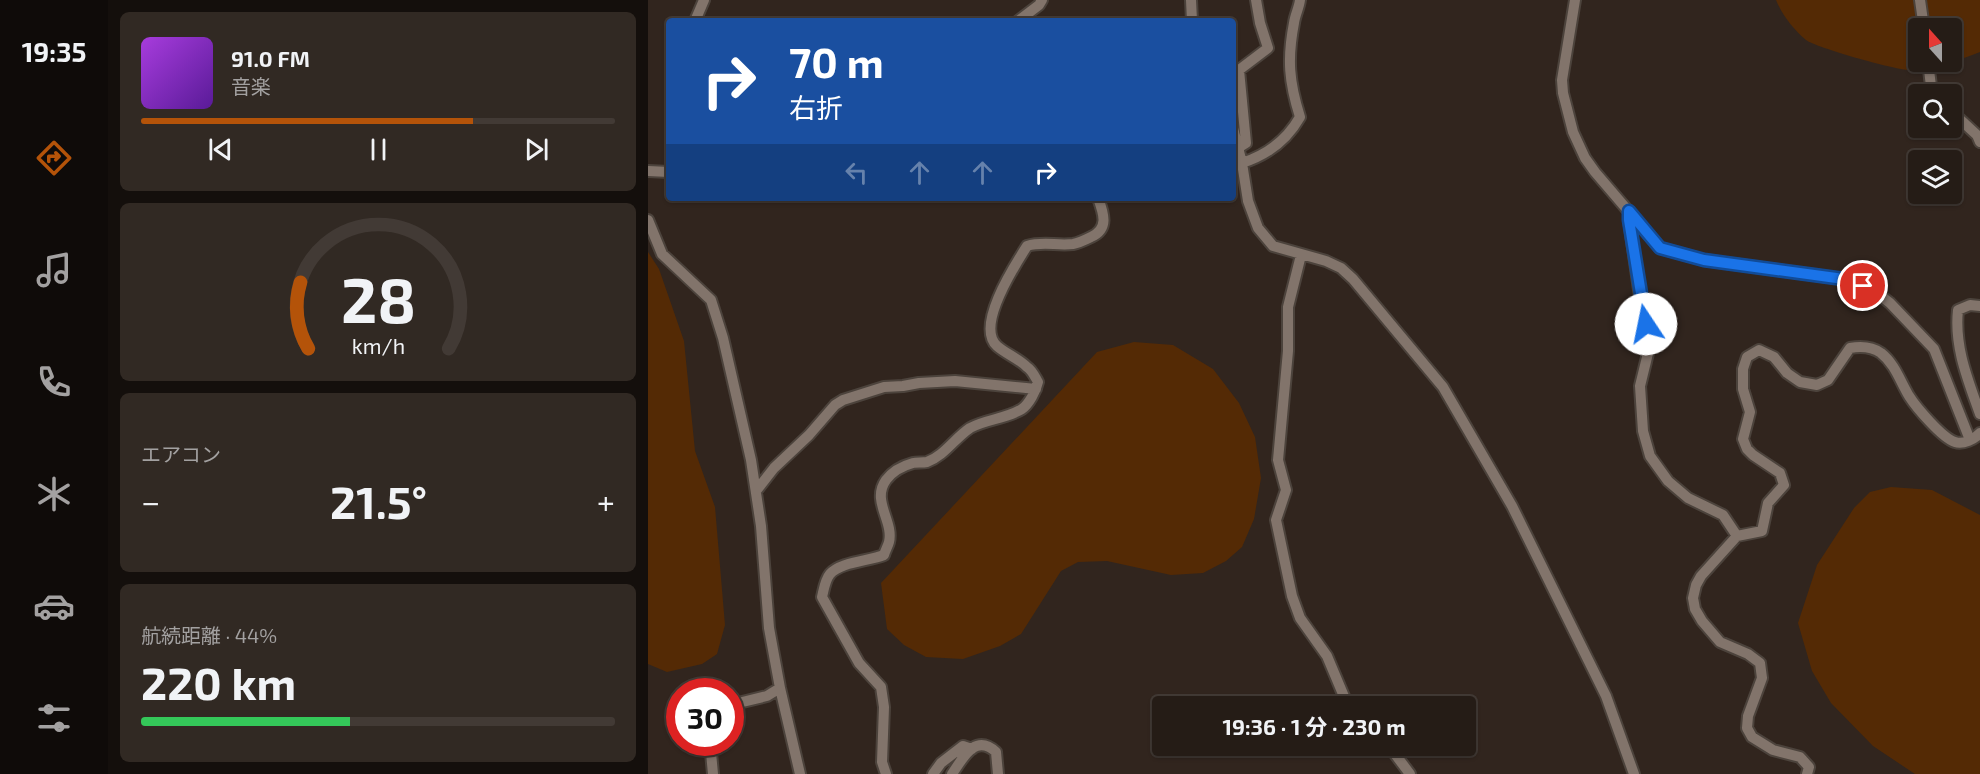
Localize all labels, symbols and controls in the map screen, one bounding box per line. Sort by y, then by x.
north arrow [1908,18,1962,72]
map controls [1908,18,1962,204]
text: 19:35 [22,35,86,67]
text: 70 m [789,36,884,86]
icon: right [690,42,768,120]
text: 91.0 FM [231,45,310,71]
text: 音楽 [231,74,271,98]
button: search [1908,84,1962,138]
text: 右折 [789,91,843,123]
icon: previous [204,133,237,166]
icon: pause [362,133,395,166]
icon: next [520,133,553,166]
icon: directions [33,137,75,179]
button: layers [1908,150,1962,204]
icon: left [840,156,873,189]
icon: ahead [903,156,936,189]
icon: ahead [966,156,999,189]
icon: right [1029,156,1062,189]
icon: music [33,249,75,291]
pin [1837,260,1888,311]
text: 28 [340,261,416,336]
icon: arrive [1846,269,1879,302]
position arrow [1614,292,1678,356]
text: km/h [351,333,405,358]
icon: phone [33,361,75,403]
text: エアコン [141,442,221,466]
icon: climate [33,473,75,515]
text: 21.5° [330,474,427,528]
text: − [141,481,160,521]
text: + [597,481,615,521]
icon: car [33,585,75,627]
text: 航続距離 · 44% [141,623,277,647]
text: 220 km [141,655,296,709]
speed limit sign: 30 [666,678,744,756]
icon: filters [33,697,75,739]
text: 19:36 · 1 分 · 230 m [1222,713,1406,739]

